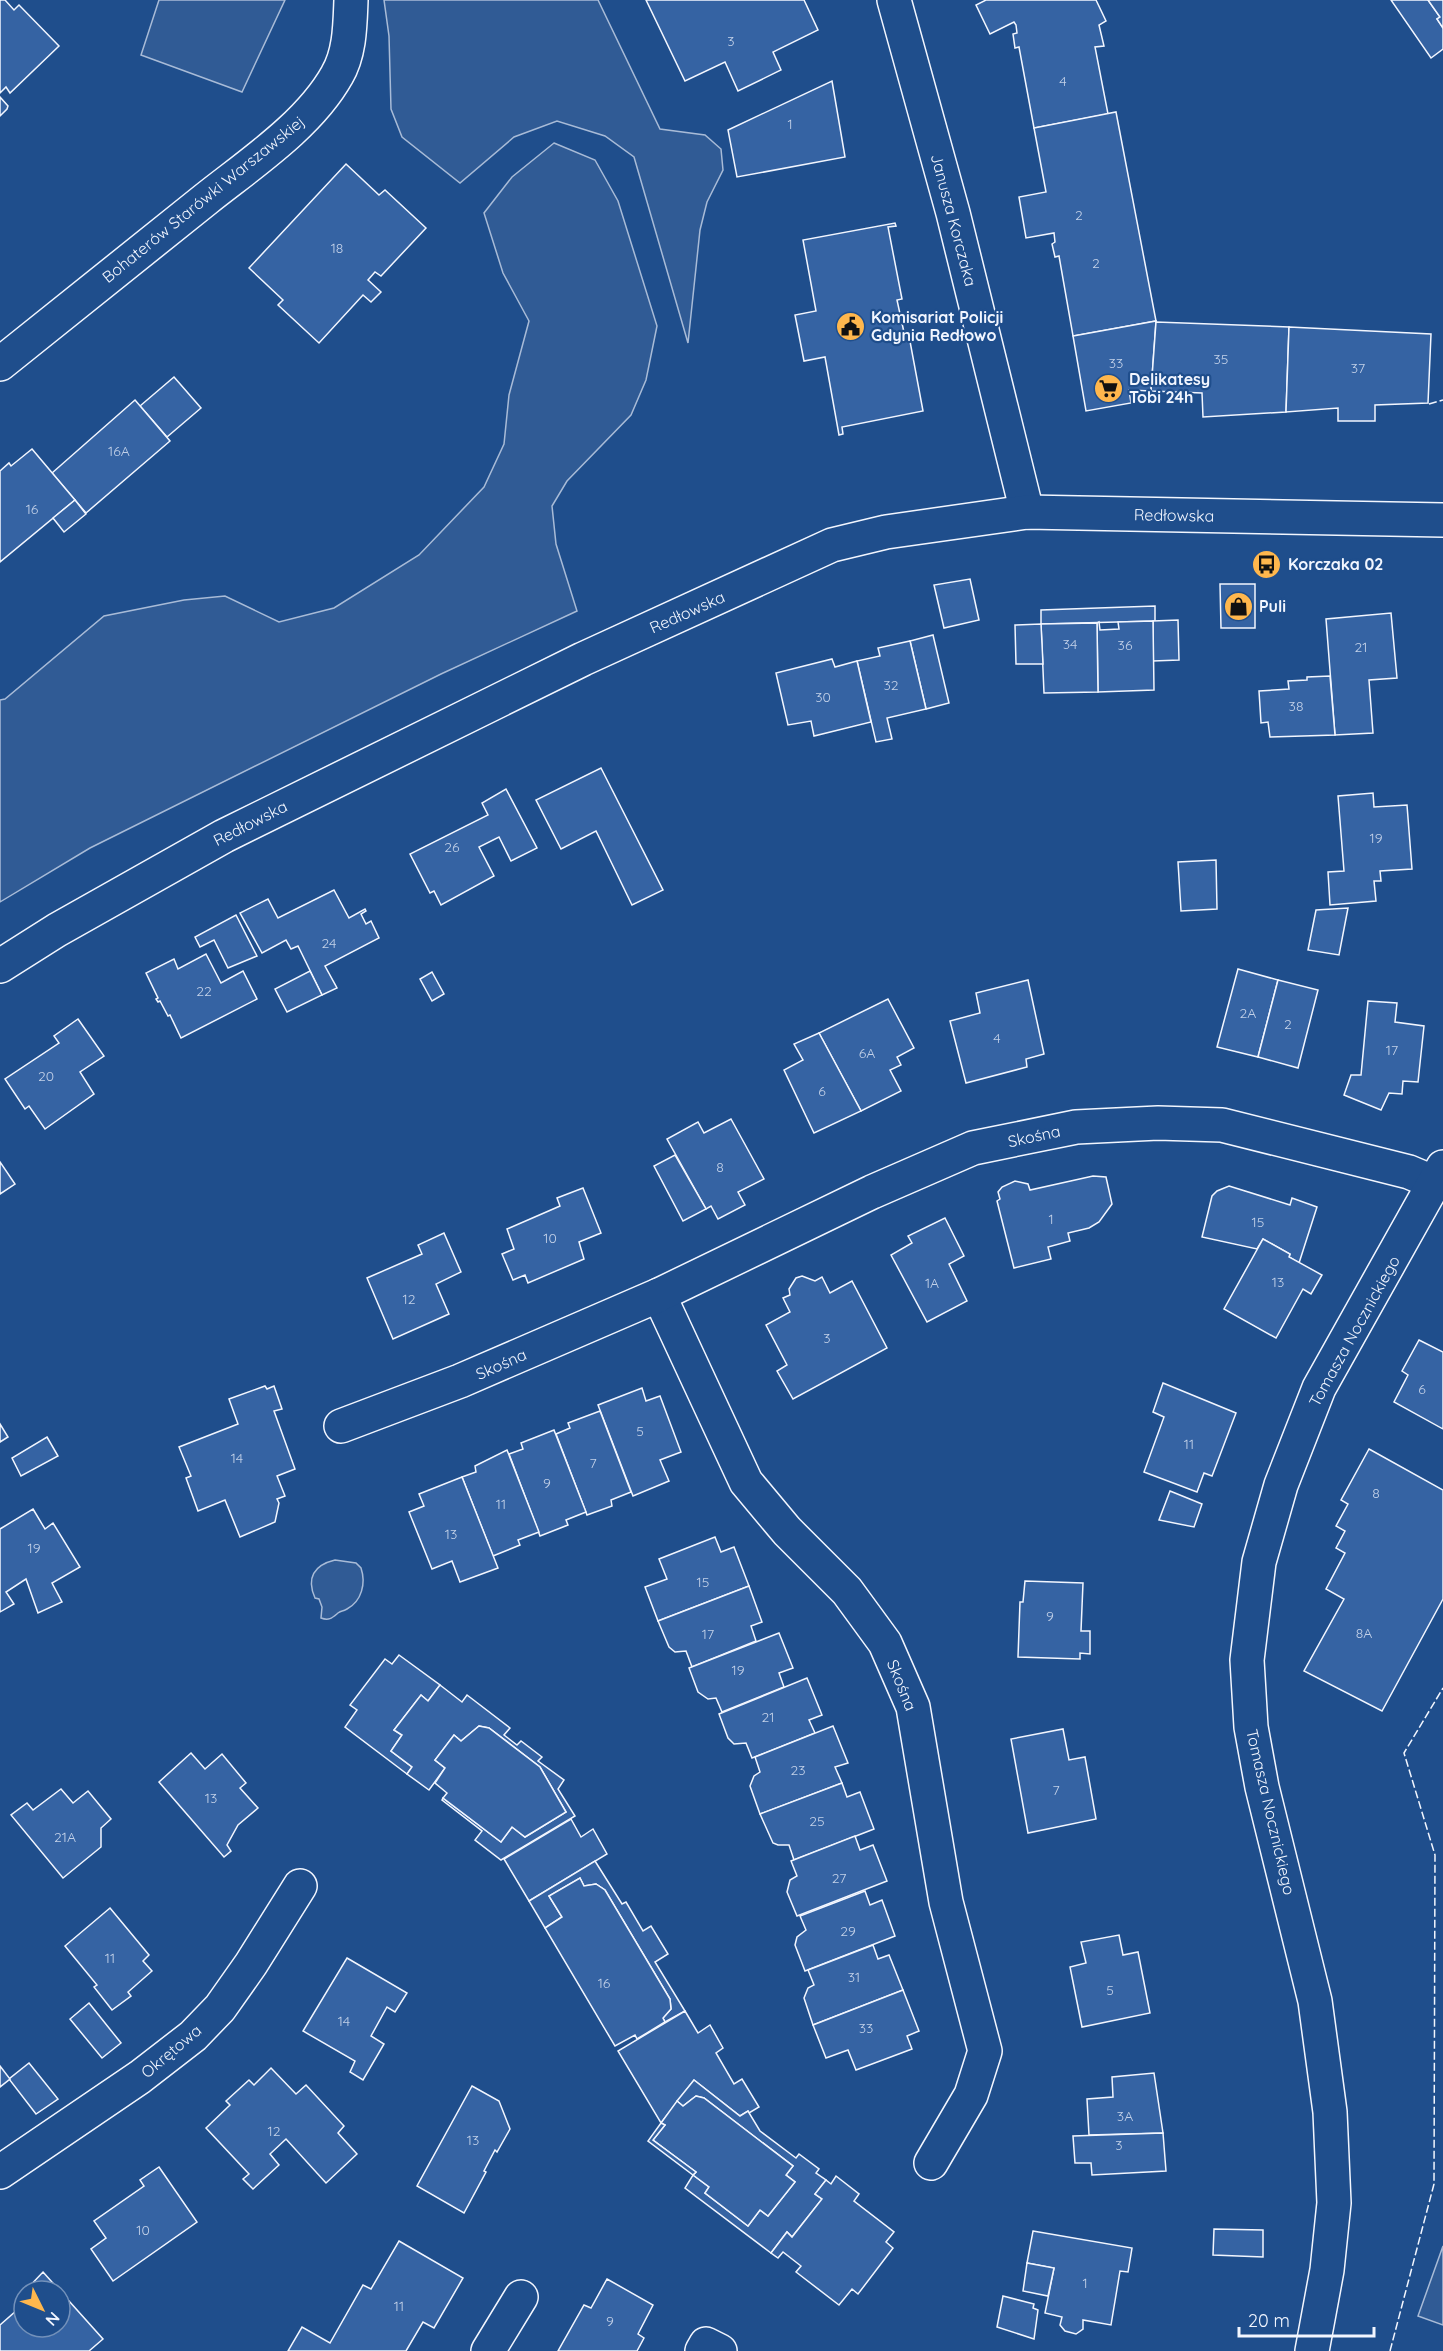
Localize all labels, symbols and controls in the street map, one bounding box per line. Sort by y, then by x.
house number: 3 [727,32,735,50]
house number: 4 [1059,72,1067,90]
street label: Bohaterów Starówki Warszawskiej [98,111,308,287]
house number: 1 [787,115,793,133]
street label: Janusza Korczaka [927,152,981,288]
house number: 2 [1075,206,1083,224]
house number: 18 [331,239,343,257]
house number: 2 [1092,254,1100,272]
place label: Komisariat Policji Gdynia Redłowo [871,307,1003,345]
public building icon: Komisariat Policji Gdynia Redłowo [834,310,866,342]
house number: 35 [1214,350,1228,368]
house number: 33 [1109,354,1123,372]
house number: 37 [1351,359,1365,377]
place label: Delikatesy Tobi 24h [1129,369,1210,407]
supermarket icon: Delikatesy Tobi 24h [1092,372,1124,404]
house number: 16A [108,442,130,460]
house number: 16 [26,500,39,518]
street label: Redłowska [1134,504,1214,526]
bus stop icon: Korczaka 02 [1251,548,1283,580]
place label: Korczaka 02 [1288,554,1383,574]
street label: Redłowska [646,587,728,637]
shop icon: Puli [1222,590,1254,622]
place label: Puli [1259,596,1286,616]
house number: 34 [1063,635,1077,653]
house number: 36 [1118,636,1133,654]
house number: 21 [1355,638,1367,656]
house number: 32 [883,676,899,694]
house number: 30 [815,688,831,706]
house number: 38 [1289,697,1303,715]
street label: Redłowska [210,796,290,850]
house number: 19 [1370,829,1383,847]
house number: 26 [444,838,460,856]
house number: 24 [322,934,336,952]
house number: 22 [196,982,212,1000]
house number: 2A [1240,1004,1256,1022]
house number: 2 [1284,1015,1292,1033]
house number: 4 [993,1029,1001,1047]
house number: 17 [1386,1041,1398,1059]
house number: 6A [859,1044,875,1062]
house number: 20 [38,1067,54,1085]
house number: 6 [818,1082,826,1100]
street label: Skośna [1006,1121,1062,1151]
house number: 8 [716,1158,724,1176]
house number: 1 [1048,1210,1054,1228]
house number: 15 [1252,1213,1264,1231]
house number: 10 [543,1229,557,1247]
street label: Tomasza Nocznickiego [1304,1252,1404,1410]
house number: 13 [1272,1273,1284,1291]
house number: 1A [925,1274,939,1292]
house number: 12 [403,1290,416,1308]
house number: 3 [823,1329,831,1347]
street label: Skośna [473,1344,529,1384]
house number: 6 [1418,1380,1426,1398]
house number: 5 [636,1422,644,1440]
house number: 11 [1184,1435,1194,1453]
house number: 14 [231,1449,243,1467]
house number: 7 [589,1454,597,1472]
house number: 9 [543,1474,551,1492]
house number: 8 [1372,1484,1380,1502]
house number: 11 [496,1495,506,1513]
house number: 13 [445,1525,457,1543]
house number: 19 [28,1539,41,1557]
house number: 15 [697,1573,709,1591]
house number: 9 [1046,1607,1054,1625]
house number: 8A [1356,1624,1372,1642]
house number: 17 [702,1625,714,1643]
street label: Skośna [883,1657,921,1713]
house number: 19 [732,1661,745,1679]
house number: 21 [762,1708,774,1726]
street label: Tomasza Nocznickiego [1242,1727,1300,1897]
house number: 23 [790,1761,806,1779]
house number: 7 [1052,1781,1060,1799]
house number: 13 [205,1789,217,1807]
house number: 25 [809,1812,825,1830]
house number: 21A [54,1828,76,1846]
house number: 27 [832,1869,846,1887]
house number: 29 [840,1922,856,1940]
house number: 11 [105,1949,115,1967]
house number: 31 [848,1968,860,1986]
house number: 16 [598,1974,611,1992]
house number: 5 [1106,1981,1114,1999]
house number: 14 [338,2012,350,2030]
house number: 33 [859,2019,873,2037]
street label: Okrętowa [137,2020,205,2082]
house number: 3A [1117,2107,1133,2125]
house number: 12 [268,2122,281,2140]
house number: 13 [467,2131,479,2149]
house number: 3 [1115,2136,1123,2154]
house number: 10 [136,2221,150,2239]
house number: 1 [1082,2274,1088,2292]
north arrow [12,2279,72,2339]
house number: 11 [394,2297,404,2315]
scale bar [1239,2300,1374,2338]
text: N [42,2308,64,2330]
text: 20 m [1248,2309,1290,2332]
house number: 9 [606,2312,614,2330]

